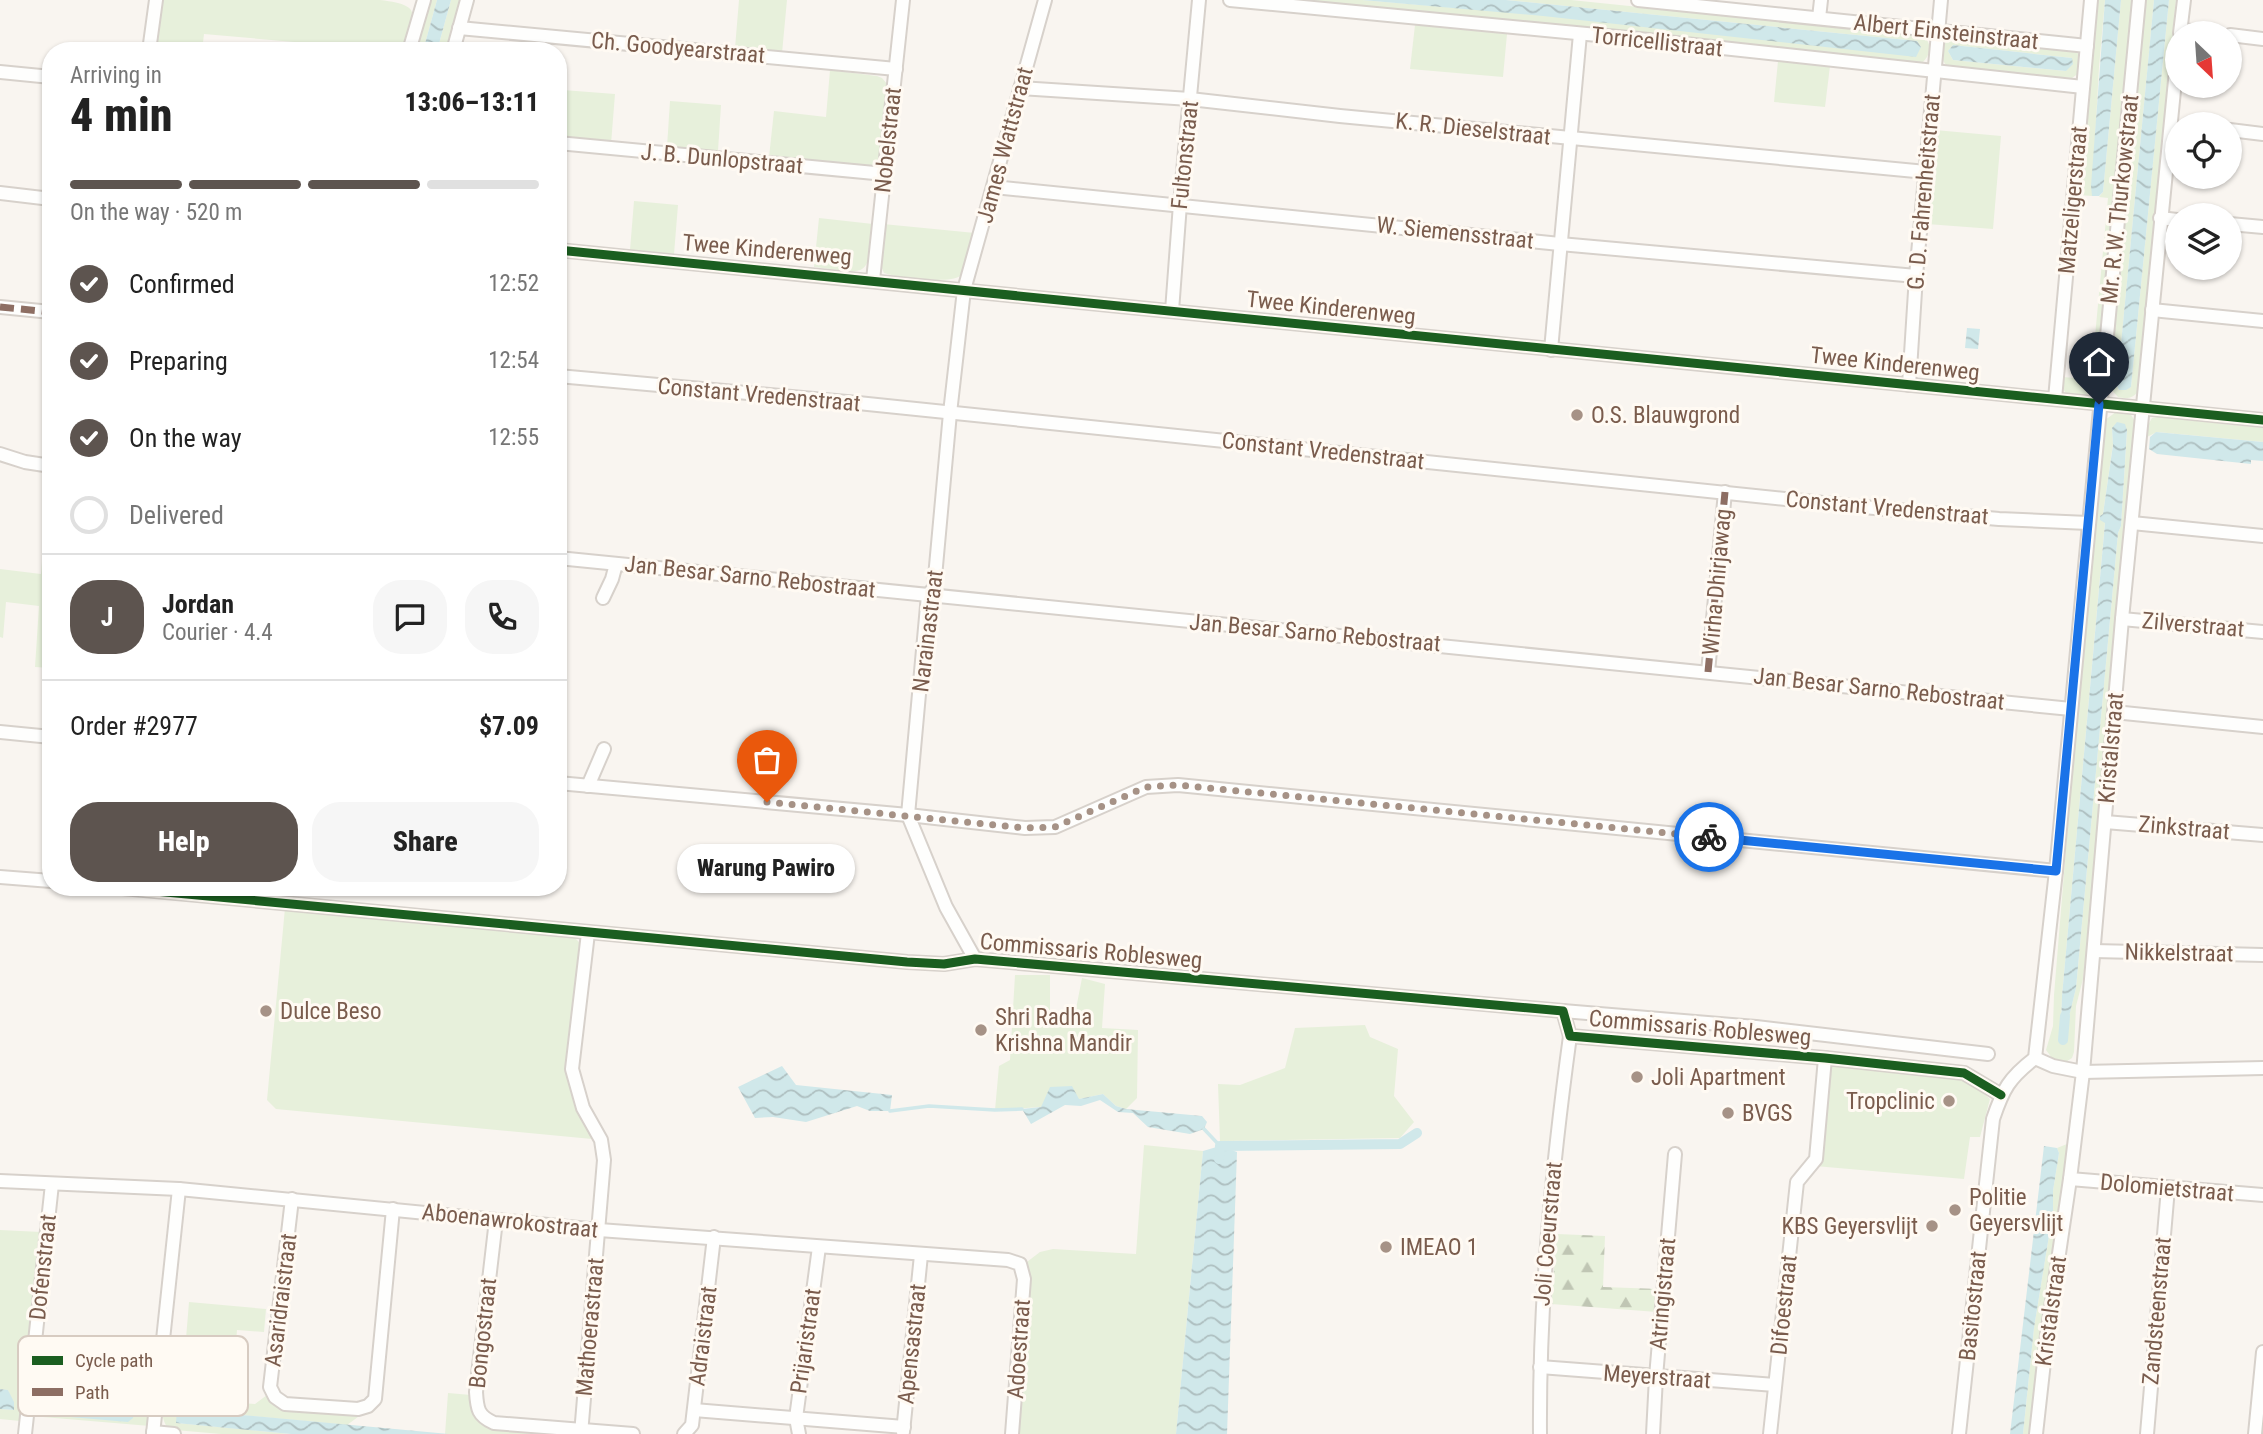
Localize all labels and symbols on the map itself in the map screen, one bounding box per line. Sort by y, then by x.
street label: Albert Einsteinstraat [1852,9,2040,55]
north arrow [2165,21,2242,98]
street label: Torricellistraat [1590,22,1724,62]
street label: Ch. Goodyearstraat [590,27,766,69]
street label: James Wattstraat [971,64,1039,226]
street label: Nobelstraat [869,86,907,194]
street label: G. D. Fahrenheitstraat [1902,93,1946,291]
street label: Mr. R.W. Thurkowstraat [2096,93,2144,305]
street label: Fultonstraat [1166,99,1204,211]
street label: K. R. Dieselstraat [1394,107,1552,151]
street label: Matzeligerstraat [2053,125,2093,275]
street label: J. B. Dunlopstraat [640,138,804,180]
street label: W. Siemensstraat [1375,211,1535,255]
street label: Twee Kinderenweg [681,229,853,271]
street label: Twee Kinderenweg [1245,286,1417,330]
pin [2069,332,2129,404]
street label: Twee Kinderenweg [1809,342,1981,386]
street label: Constant Vredenstraat [656,373,862,417]
place label: O.S. Blauwgrond [1591,402,1740,429]
marker: O.S. Blauwgrond [1569,407,1585,423]
street label: Constant Vredenstraat [1220,427,1426,475]
street label: Constant Vredenstraat [1784,486,1990,530]
street label: Wirha Dhirjawag [1697,507,1737,657]
street label: Jan Besar Sarno Rebostraat [623,550,877,604]
street label: Narainastraat [907,568,949,694]
street label: Zilverstraat [2141,607,2245,643]
street label: Jan Besar Sarno Rebostraat [1188,609,1442,657]
street label: Jan Besar Sarno Rebostraat [1752,662,2006,716]
street label: Kristalstraat [2093,691,2129,805]
pin [737,730,797,802]
courier [1674,802,1744,872]
street label: Zinkstraat [2137,811,2231,845]
callout: Warung Pawiro [678,844,856,893]
street label: Commissaris Roblesweg [979,928,1203,974]
street label: Nikkelstraat [2124,939,2234,967]
place label: Dulce Beso [280,998,382,1025]
marker: Dulce Beso [258,1003,274,1019]
place label: Shri Radha Krishna Mandir [995,1004,1132,1057]
street label: Commissaris Roblesweg [1588,1005,1812,1051]
marker: Shri Radha Krishna Mandir [973,1022,989,1038]
place label: Joli Apartment [1651,1064,1786,1091]
marker: Joli Apartment [1629,1069,1645,1085]
place label: Tropclinic [1846,1088,1935,1115]
marker: Tropclinic [1941,1093,1957,1109]
place label: BVGS [1742,1100,1793,1127]
marker: BVGS [1720,1105,1736,1121]
street label: Joli Coeurstraat [1528,1161,1568,1307]
street label: Dolomietstraat [2099,1169,2235,1207]
place label: Politie Geyersvlijt [1969,1184,2063,1237]
street label: Aboenawrokostraat [421,1198,599,1244]
marker: Politie Geyersvlijt [1947,1202,1963,1218]
street label: Dofenstraat [24,1213,62,1321]
place label: KBS Geyersvlijt [1781,1213,1918,1240]
marker: KBS Geyersvlijt [1924,1218,1940,1234]
street label: Asaridraistraat [259,1232,303,1368]
place label: IMEAO 1 [1400,1234,1478,1261]
street label: Zandsteenstraat [2137,1236,2177,1386]
street label: Atringistraat [1645,1237,1681,1351]
marker: IMEAO 1 [1378,1239,1394,1255]
street label: Basitostraat [1954,1250,1992,1362]
street label: Difoestraat [1765,1254,1803,1356]
street label: Kristalstraat [2030,1254,2072,1368]
street label: Mathoerastraat [570,1257,610,1397]
street label: Bongostraat [464,1276,502,1390]
street label: Apensastraat [892,1283,932,1405]
street label: Adraistraat [683,1285,723,1387]
street label: Prijaristraat [785,1287,827,1395]
street label: Adoestraat [1002,1298,1036,1400]
legend [18,1336,248,1416]
text: Cycle path [75,1349,153,1372]
street label: Meyerstraat [1602,1360,1712,1394]
text: Path [75,1381,109,1404]

